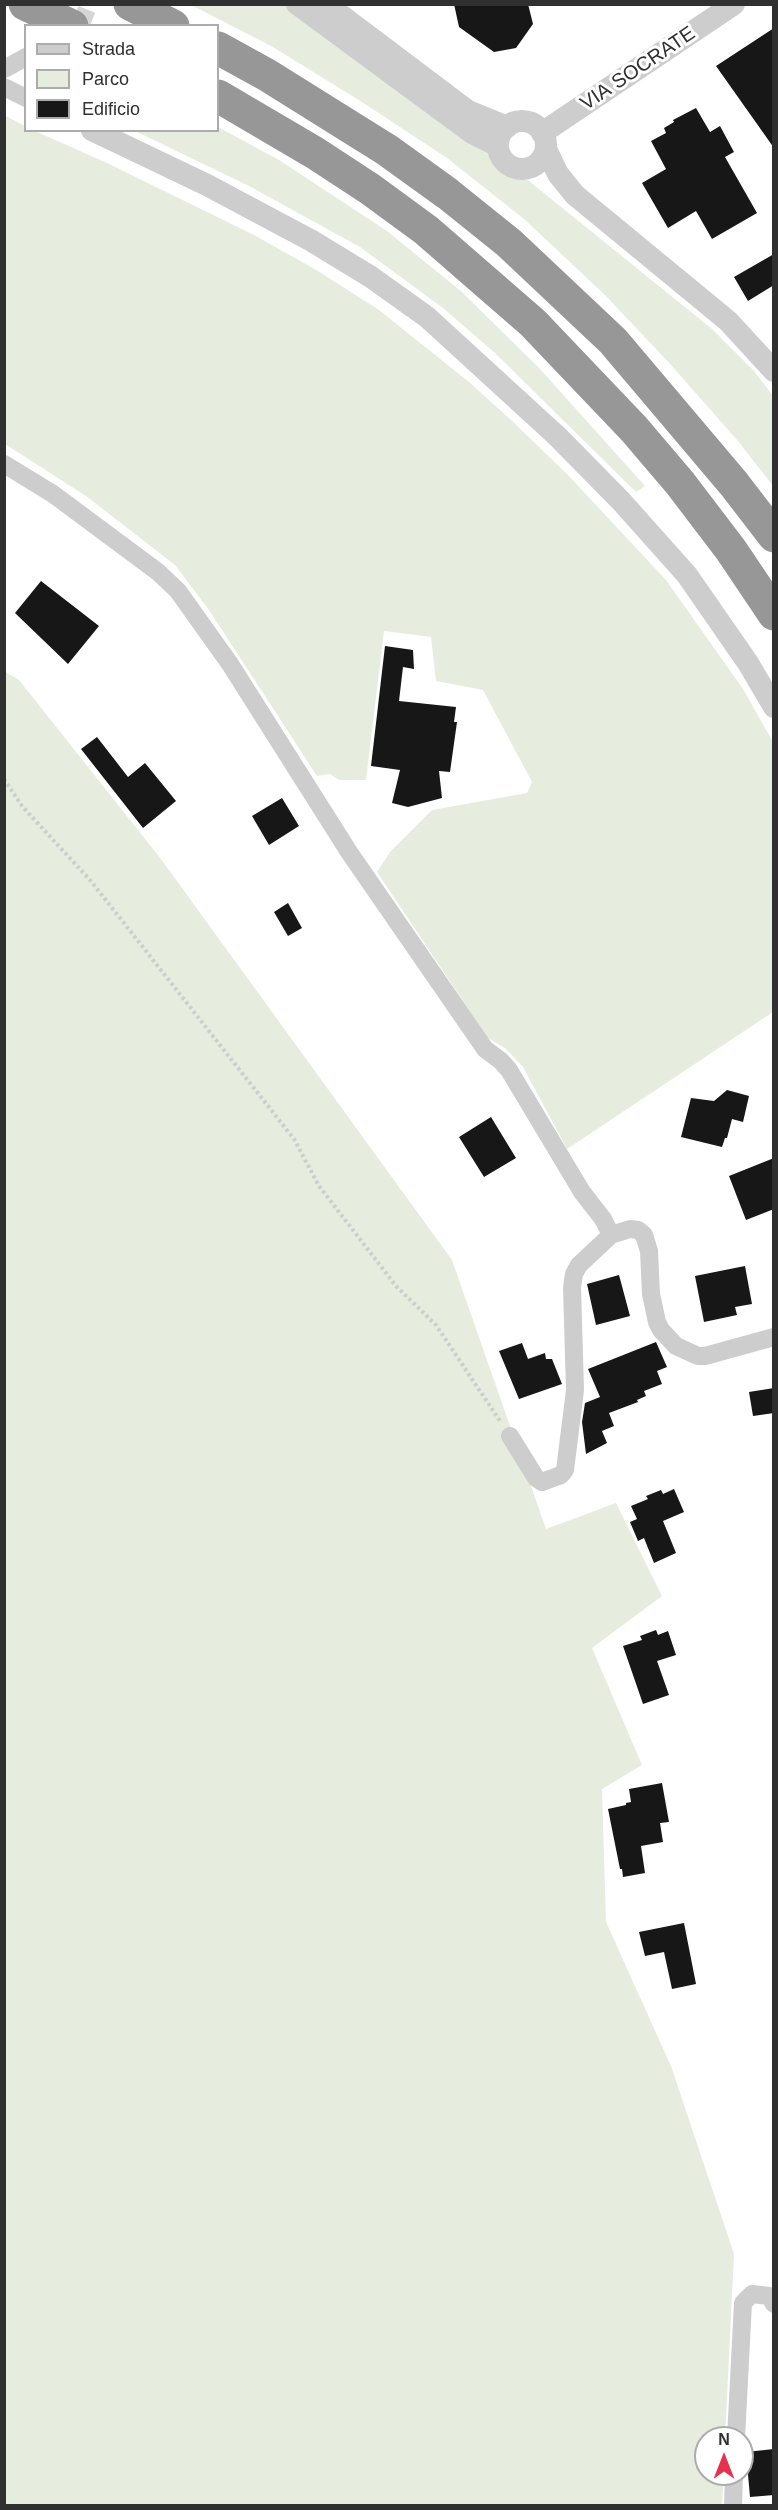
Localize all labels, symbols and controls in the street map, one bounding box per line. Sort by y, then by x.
street label: VIA SOCRATE [576,22,700,116]
legend [24,24,219,132]
text: Strada [82,39,135,59]
text: Parco [82,69,129,89]
text: Edificio [82,99,140,119]
north arrow [694,2426,754,2486]
text: N [718,2431,730,2448]

